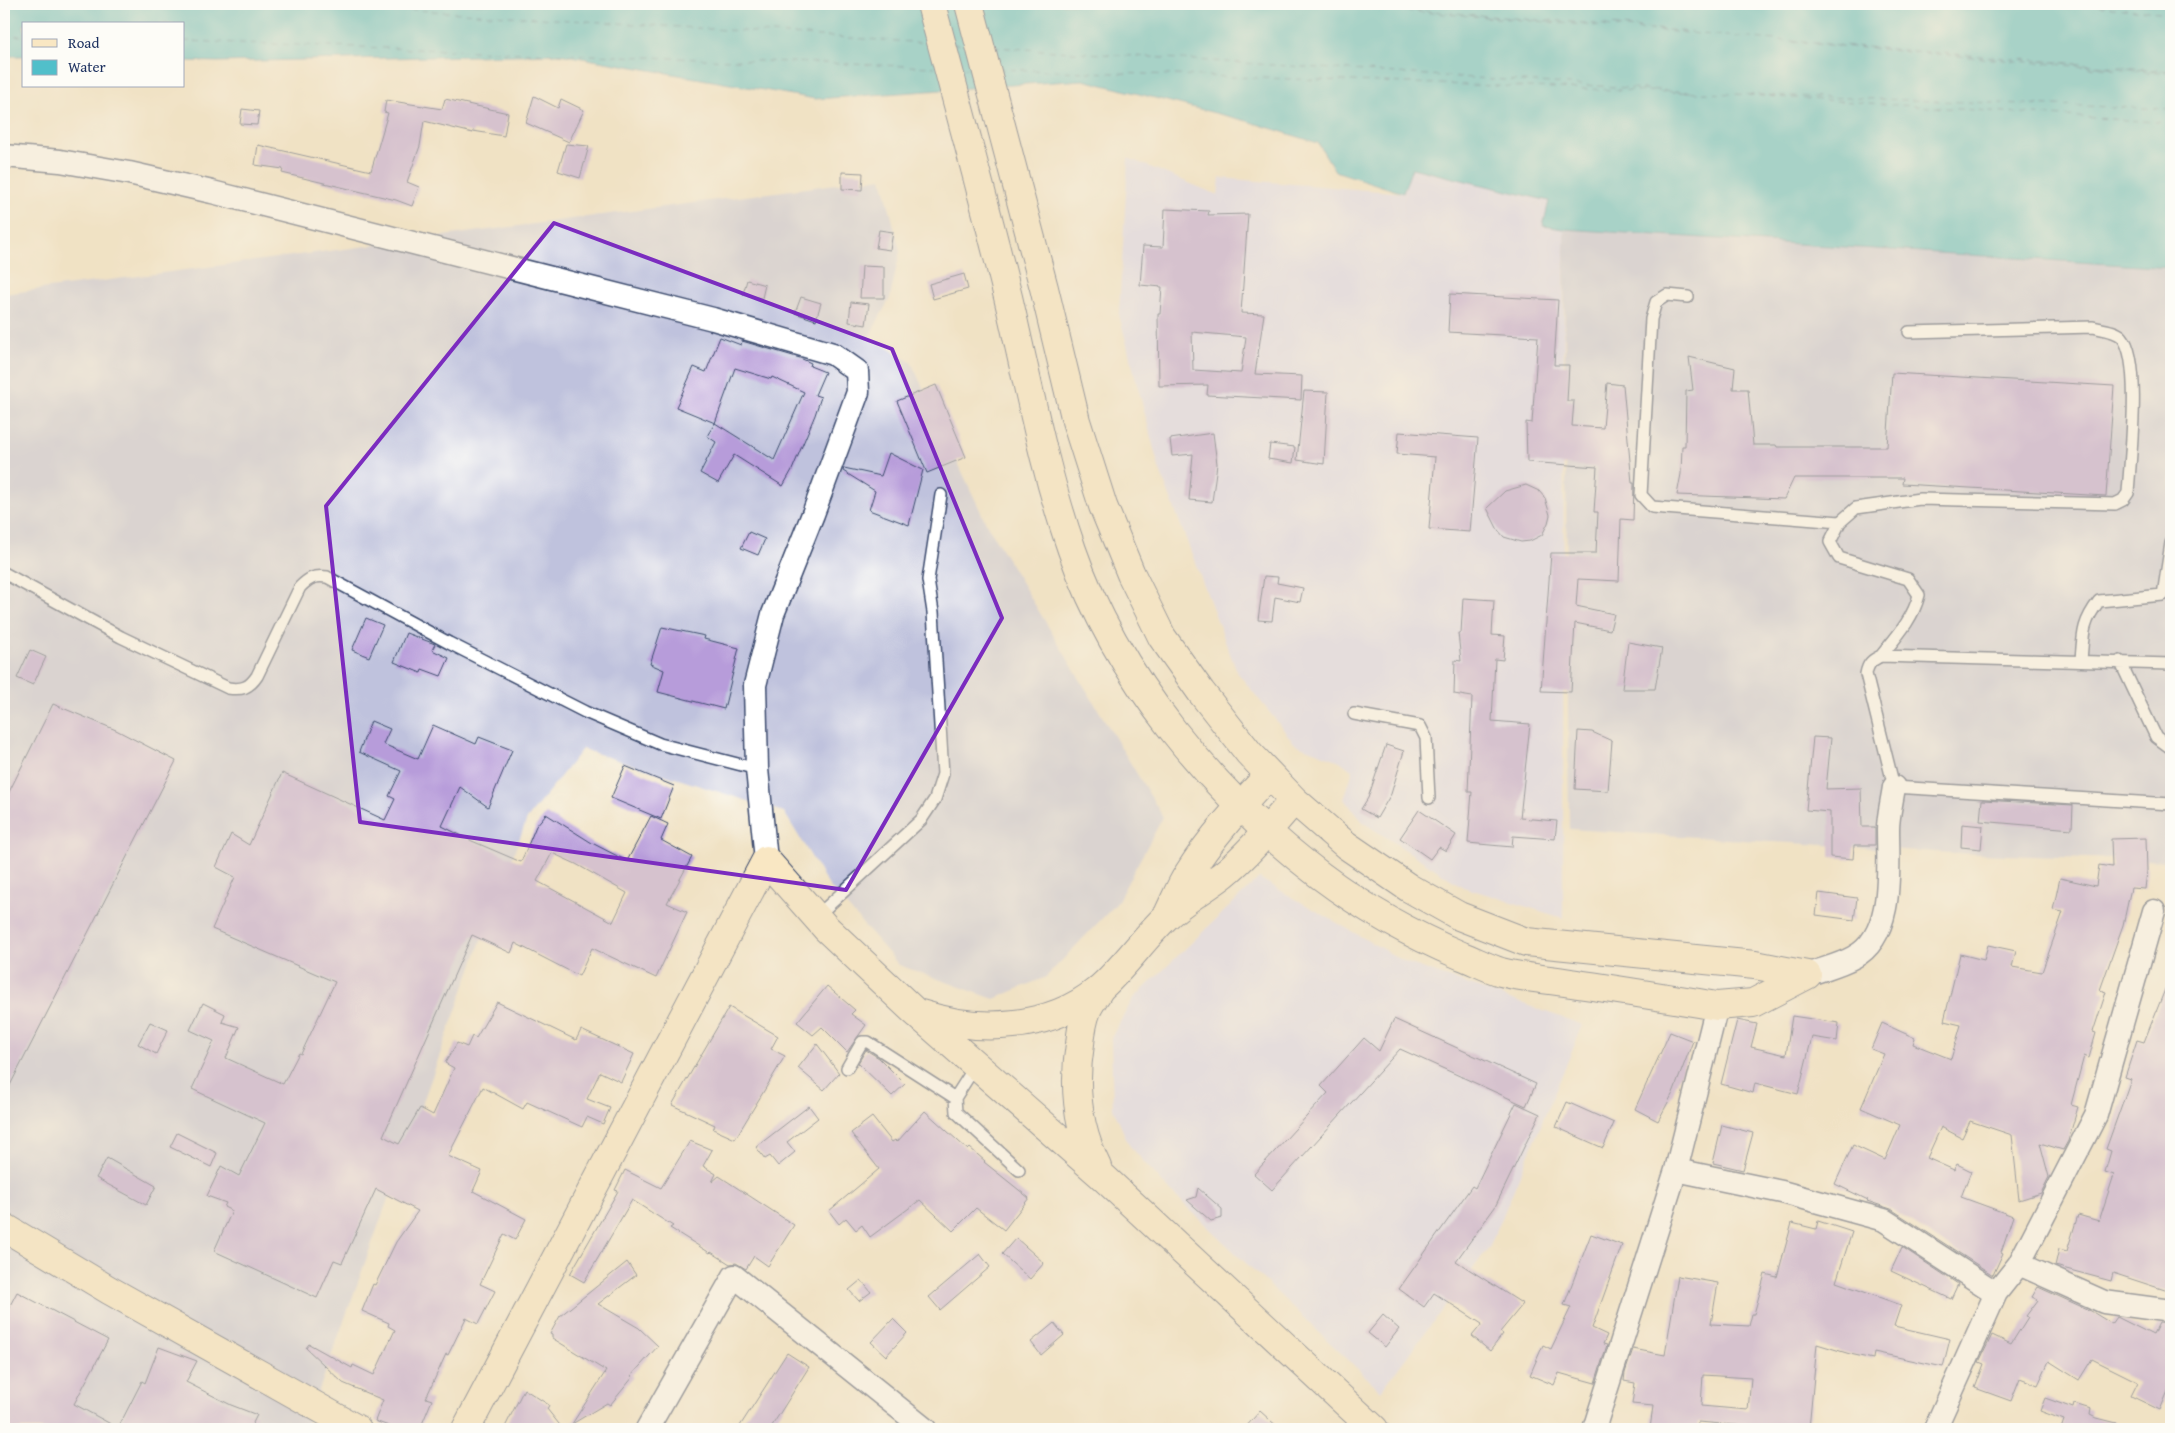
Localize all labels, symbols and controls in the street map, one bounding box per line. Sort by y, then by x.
legend [22,22,185,88]
text: Road [68,32,99,53]
text: Water [68,56,106,77]

